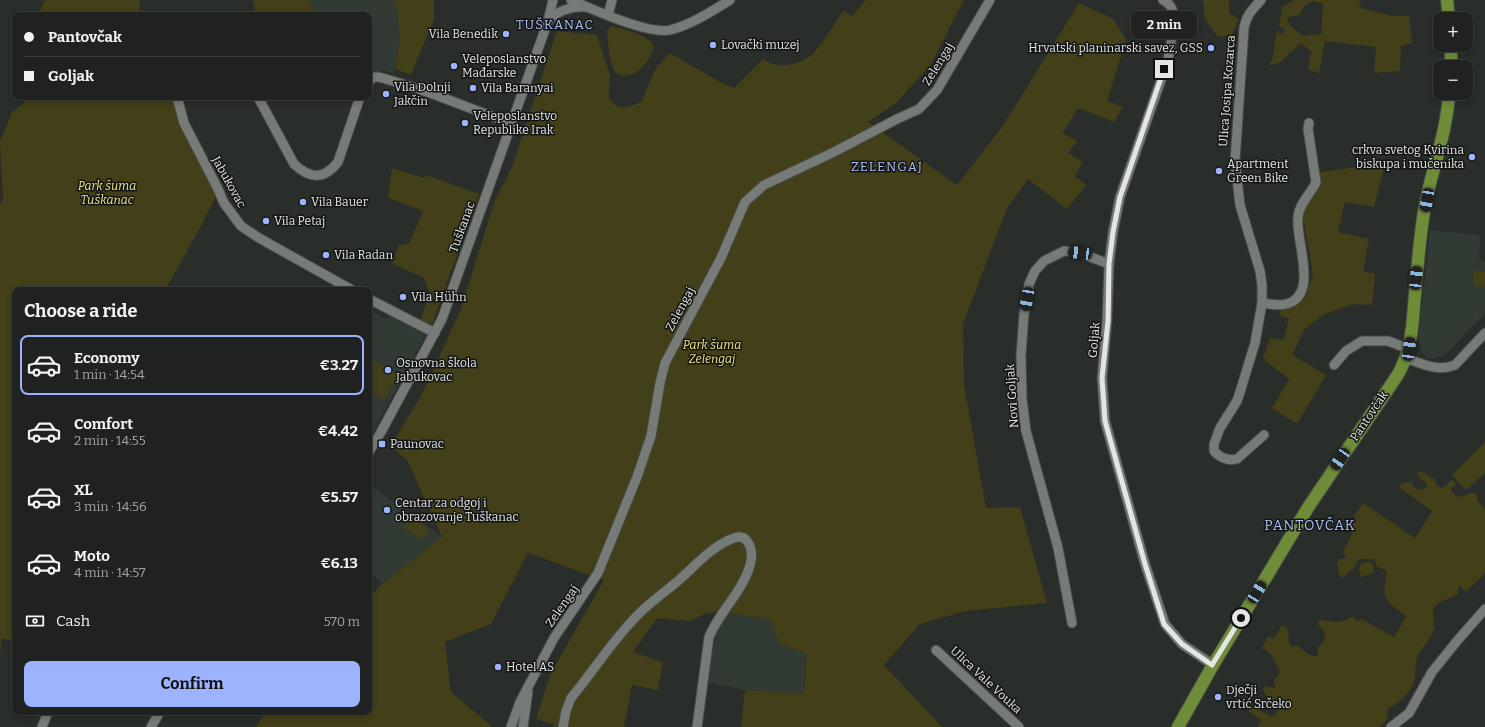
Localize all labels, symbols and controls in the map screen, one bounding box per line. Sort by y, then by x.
callout: 2 min [1131,11,1197,39]
map controls [1433,12,1473,100]
button: + [1433,12,1473,52]
district label: TUŠKANAC [516,17,594,32]
text: 2 min [1147,17,1181,32]
place label: Vila Benedik [429,27,498,41]
text: Pantovčak [48,28,122,46]
marker: Vila Benedik [501,29,511,39]
street label: Ulica Josipa Kozarca [1216,34,1238,147]
place label: Lovački muzej [721,38,799,52]
marker: Lovački muzej [708,40,718,50]
street label: Zelengaj [919,40,957,88]
place label: Hrvatski planinarski savez, GSS [1028,41,1203,55]
marker: Hrvatski planinarski savez, GSS [1206,43,1216,53]
place label: Veleposlanstvo Mađarske [462,52,546,80]
route end [1155,60,1173,78]
button: − [1433,60,1473,100]
marker: Veleposlanstvo Mađarske [449,61,459,71]
text: Goljak [48,67,94,85]
place label: Vila Dolnji Jakčin [393,80,451,108]
place label: Vila Baranyai [481,81,554,95]
marker: Vila Baranyai [468,83,478,93]
marker: Vila Dolnji Jakčin [381,89,391,99]
place label: Veleposlanstvo Republike Irak [473,109,557,137]
marker: Veleposlanstvo Republike Irak [460,118,470,128]
place label: crkva svetog Kvirina biskupa i mučenika [1352,143,1464,171]
marker: crkva svetog Kvirina biskupa i mučenika [1467,152,1477,162]
street label: Jabukovac [209,153,249,210]
place label: Apartment Green Bike [1227,157,1289,185]
district label: ZELENGAJ [851,159,923,174]
marker: Apartment Green Bike [1214,166,1224,176]
park label: Park šuma Tuškanac [78,179,136,207]
car [1419,187,1435,213]
place label: Vila Bauer [311,195,369,209]
marker: Vila Bauer [298,197,308,207]
street label: Tuškanac [446,199,478,255]
place label: Vila Petaj [274,214,325,228]
marker: Vila Petaj [261,216,271,226]
car [1067,246,1093,260]
place label: Vila Radan [334,248,393,262]
marker: Vila Radan [321,250,331,260]
car [1409,265,1423,291]
street label: Zelengaj [663,285,697,333]
car [1019,286,1035,312]
place label: Vila Hühn [411,290,467,304]
marker: Vila Hühn [398,292,408,302]
text: Choose a ride [24,300,137,322]
street label: Goljak [1085,321,1103,358]
car [1401,336,1417,362]
park label: Park šuma Zelengaj [683,338,741,366]
icon: car [26,347,62,383]
text: Economy [74,349,140,367]
text: €3.27 [320,356,358,374]
place label: Osnovna škola Jabukovac [395,356,477,384]
street label: Novi Goljak [1003,363,1021,428]
marker: Osnovna škola Jabukovac [383,365,393,375]
text: 1 min · 14:54 [74,367,144,382]
street label: Pantovčak [1347,388,1391,444]
icon: car [26,413,62,449]
text: Comfort [74,415,133,433]
text: €4.42 [318,422,358,440]
text: 2 min · 14:55 [74,433,146,448]
place label: Paunovac [390,437,444,451]
marker: Paunovac [377,439,387,449]
car [1328,446,1352,472]
icon: car [26,479,62,515]
text: XL [74,481,93,499]
text: €5.57 [320,488,358,506]
place label: Centar za odgoj i obrazovanje Tuškanac [395,496,519,524]
text: 3 min · 14:56 [74,499,147,514]
marker: Centar za odgoj i obrazovanje Tuškanac [382,505,392,515]
district label: PANTOVČAK [1264,516,1356,534]
icon: car [26,545,62,581]
text: Moto [74,547,110,565]
text: €6.13 [320,554,358,572]
text: 4 min · 14:57 [74,565,145,580]
car [1246,579,1268,605]
street label: Zelengaj [543,582,581,630]
route start [1232,609,1250,627]
icon: cash [24,610,46,632]
text: Cash [56,612,90,630]
text: 570 m [324,614,360,629]
street label: Ulica Vale Vouka [948,643,1025,717]
place label: Hotel AS [506,660,554,674]
button: Confirm [24,661,360,707]
marker: Hotel AS [493,662,503,672]
place label: Dječji vrtić Srčeko [1225,683,1292,711]
marker: Dječji vrtić Srčeko [1213,692,1223,702]

